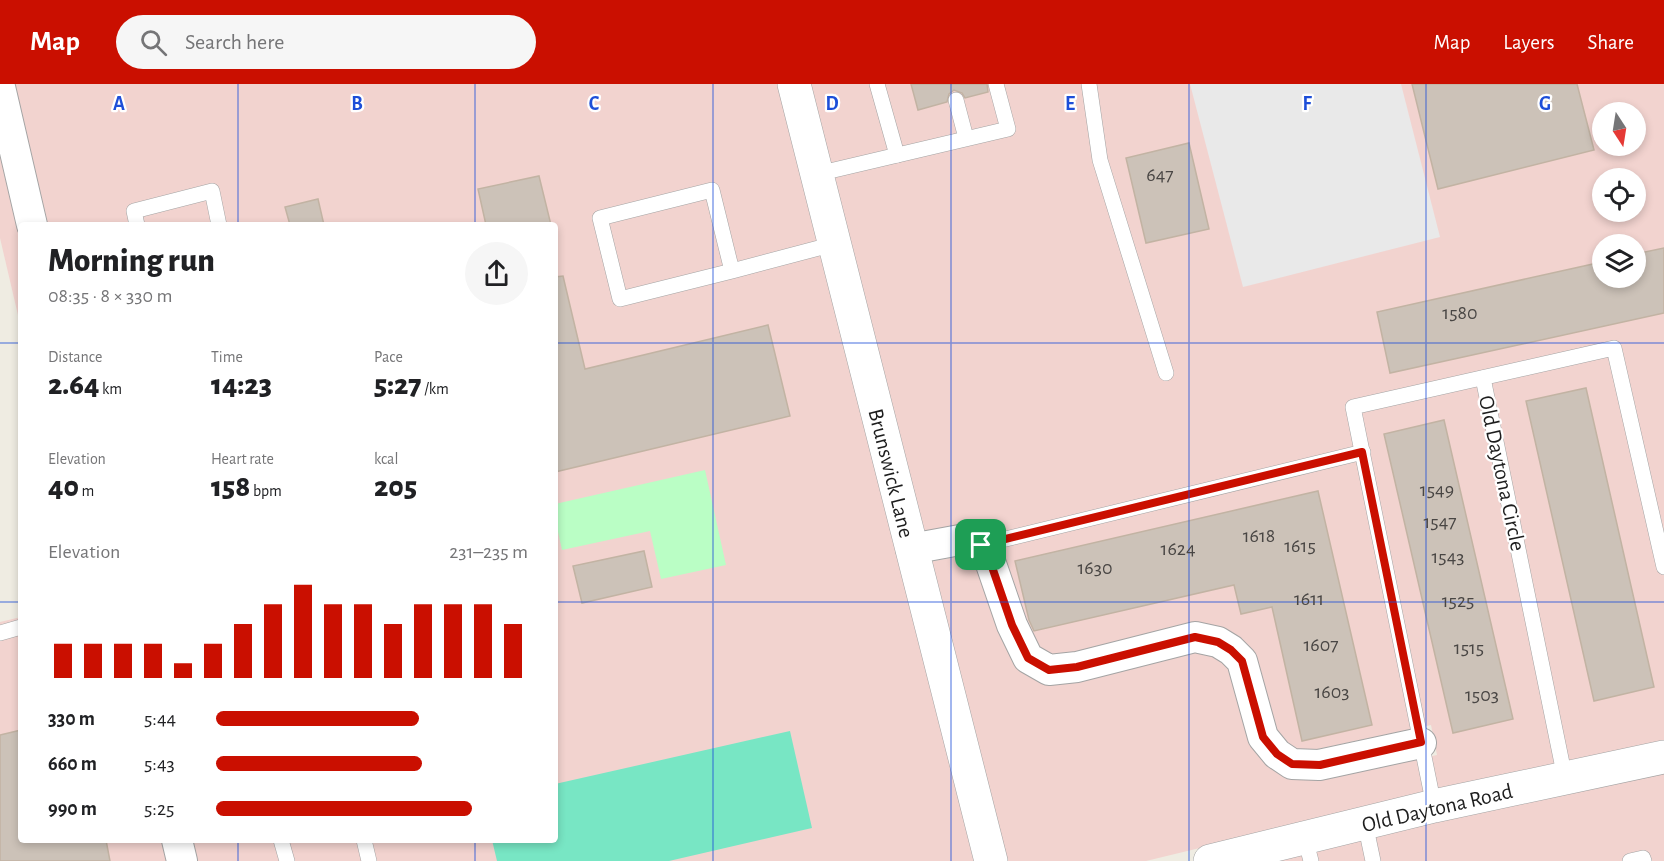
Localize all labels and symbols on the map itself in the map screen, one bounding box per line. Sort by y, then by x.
text: A [113,94,125,114]
text: B [351,94,363,114]
text: C [589,94,600,114]
text: D [825,94,839,114]
text: E [1065,94,1075,114]
text: F [1302,94,1312,114]
text: G [1539,94,1551,114]
north arrow [1592,102,1646,156]
house number: 647 [1146,165,1174,185]
house number: 1580 [1442,303,1478,323]
street label: Old Daytona Circle [1475,394,1529,553]
street label: Brunswick Lane [864,407,918,540]
house number: 1549 [1420,480,1454,500]
house number: 1547 [1423,512,1457,532]
pin [955,519,1006,570]
house number: 1618 [1243,526,1275,546]
house number: 1615 [1284,536,1316,556]
house number: 1624 [1161,539,1196,559]
house number: 1543 [1431,547,1465,567]
house number: 1630 [1077,558,1113,578]
house number: 1611 [1294,589,1324,609]
house number: 1525 [1442,591,1474,611]
house number: 1607 [1303,635,1339,655]
house number: 1515 [1454,638,1484,658]
house number: 1603 [1314,682,1350,702]
house number: 1503 [1465,685,1499,705]
street label: Old Daytona Road [1360,780,1515,836]

